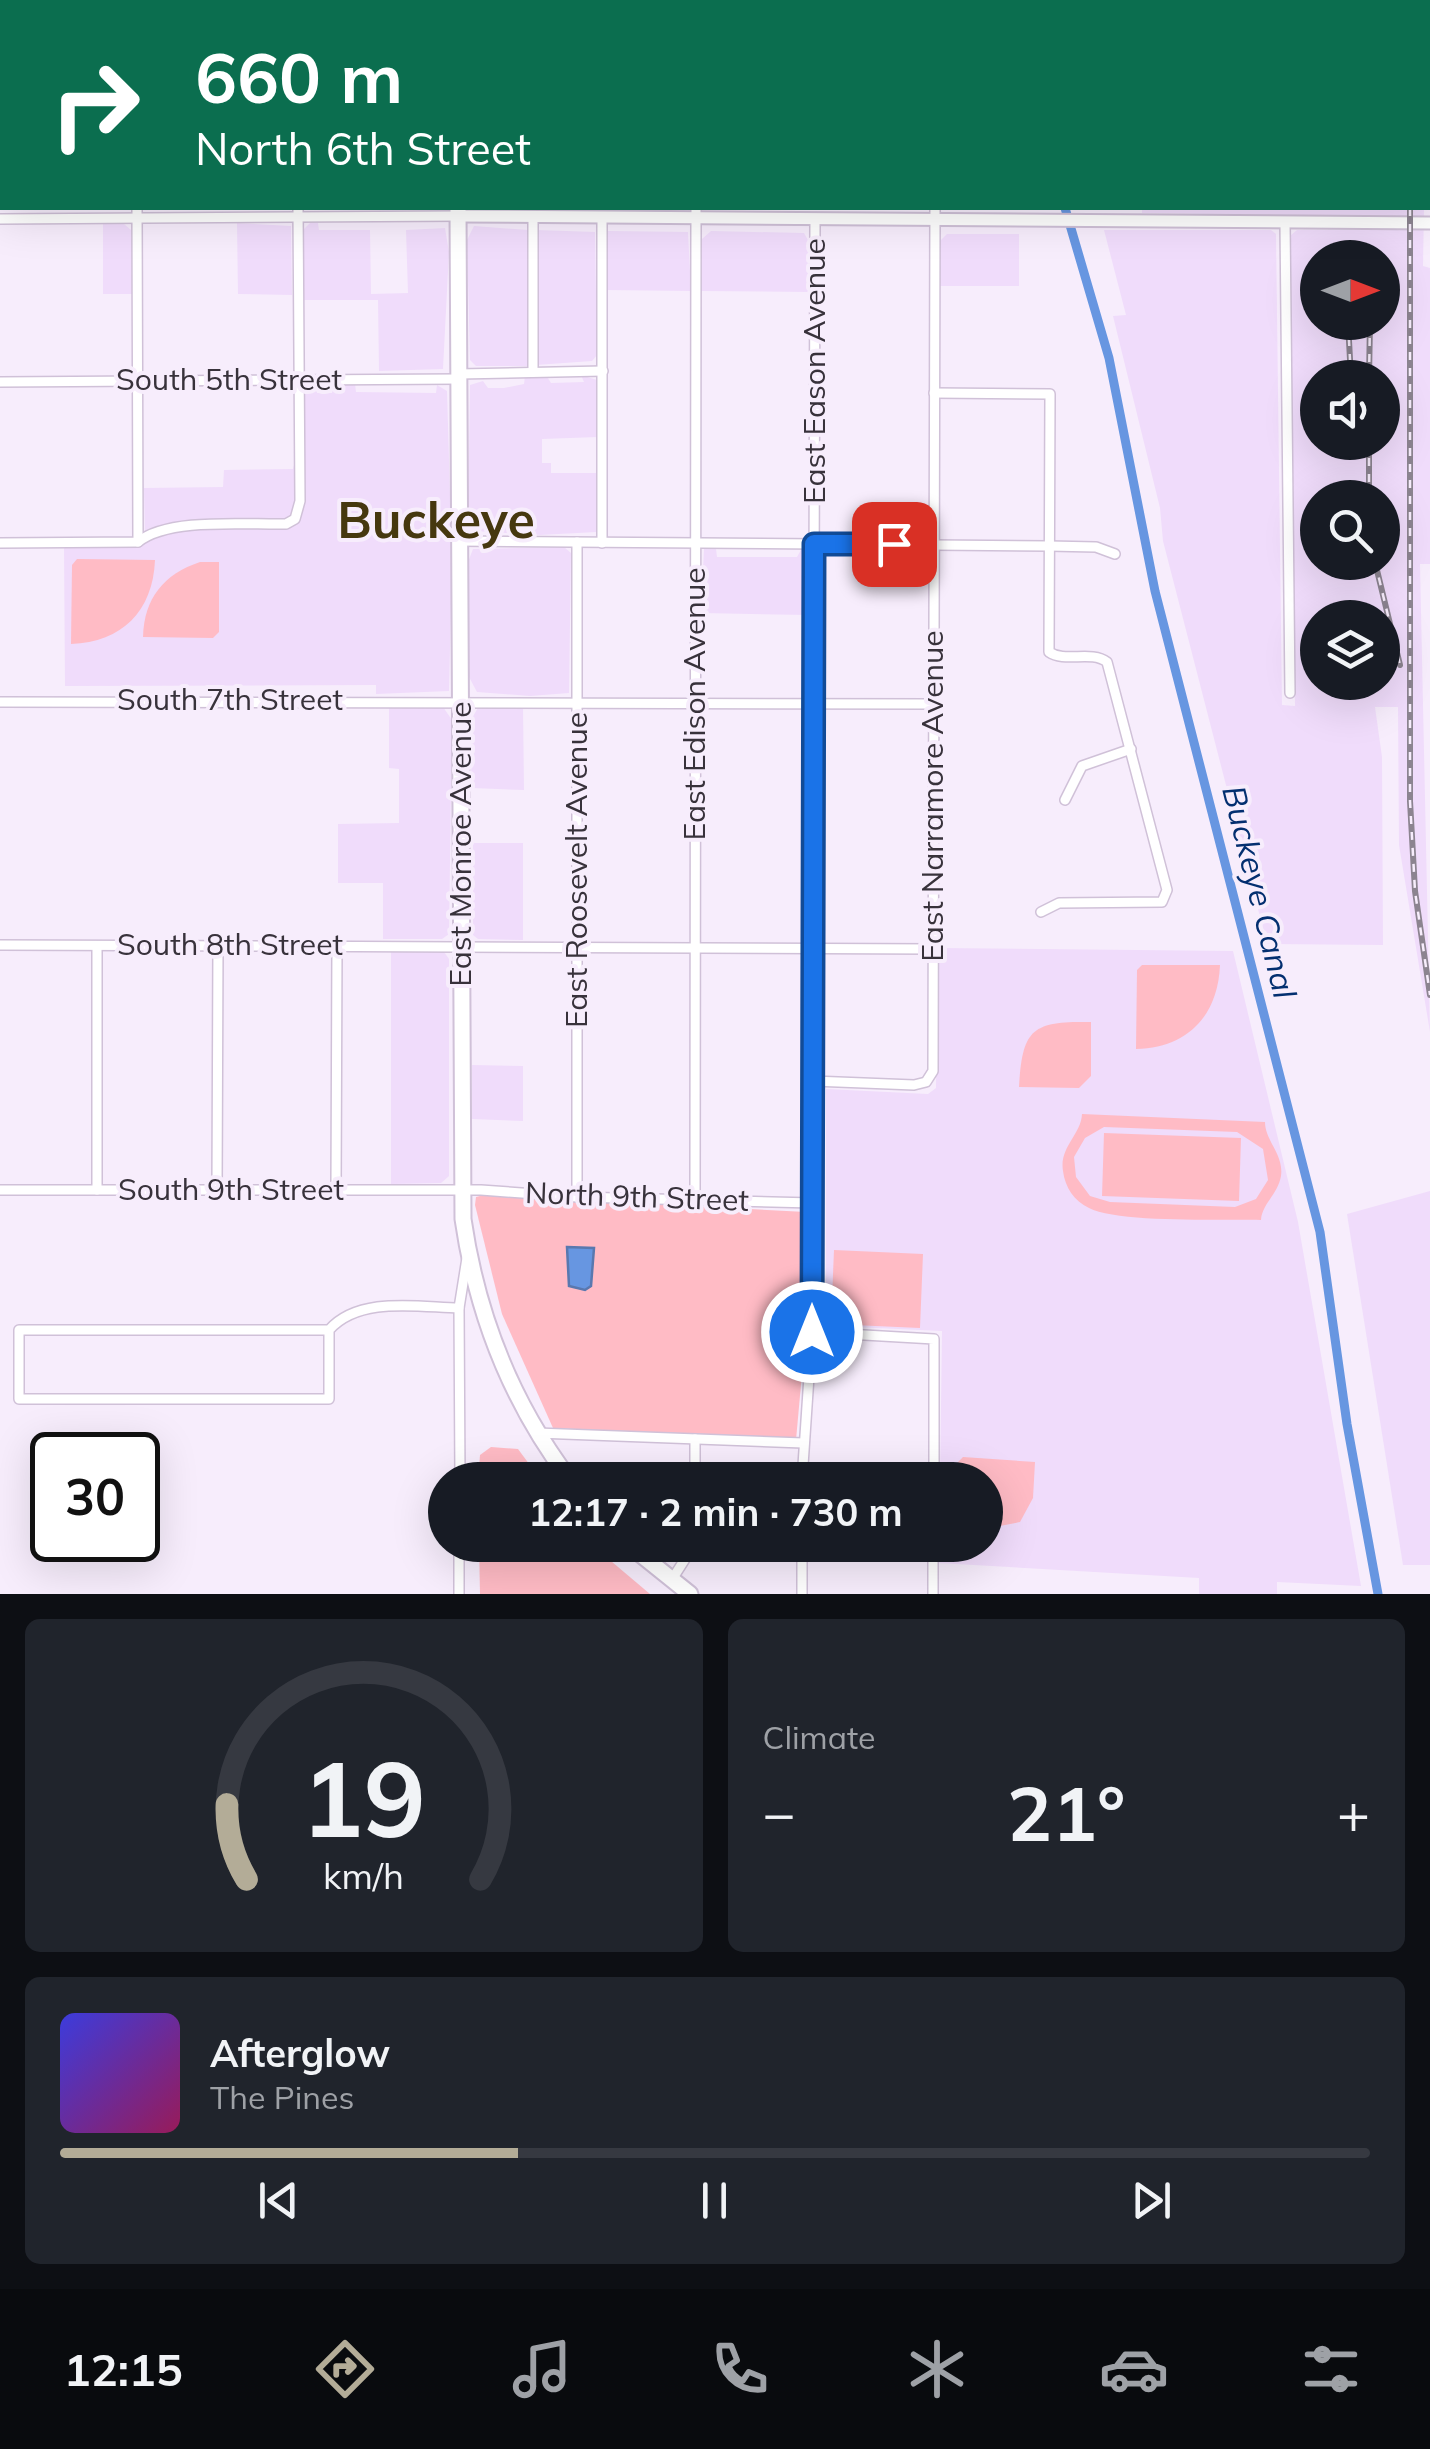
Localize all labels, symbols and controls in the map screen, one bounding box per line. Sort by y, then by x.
text: 660 m [195,33,403,121]
icon: right [30,40,160,170]
text: North 6th Street [195,120,531,176]
street label: East Eason Avenue [795,238,833,504]
north arrow [1300,240,1400,340]
map controls [1300,240,1400,700]
street label: South 5th Street [116,360,342,398]
button: sound [1300,360,1400,460]
button: search [1300,480,1400,580]
district label: Buckeye [337,488,535,551]
pin [852,502,937,587]
icon: arrive [867,517,922,572]
street label: East Edison Avenue [675,567,713,841]
button: layers [1300,600,1400,700]
street label: East Narramore Avenue [913,630,951,962]
street label: South 7th Street [117,680,343,718]
street label: East Monroe Avenue [441,701,479,987]
street label: East Roosevelt Avenue [557,712,595,1028]
water label: Buckeye Canal [1214,781,1306,1003]
street label: South 8th Street [117,925,343,963]
street label: South 9th Street [118,1170,344,1208]
street label: North 9th Street [524,1173,750,1219]
position arrow [760,1280,864,1384]
speed limit sign: 30 [30,1432,160,1562]
text: 12:17 · 2 min · 730 m [528,1488,903,1536]
text: Climate [763,1717,875,1757]
text: 19 [301,1732,426,1863]
text: 21° [1007,1766,1125,1860]
text: − [763,1778,796,1847]
text: + [1337,1778,1370,1847]
text: km/h [323,1853,404,1898]
text: Afterglow [210,2029,390,2077]
text: The Pines [210,2077,354,2117]
icon: previous [251,2173,306,2228]
icon: pause [687,2173,742,2228]
icon: next [1124,2173,1179,2228]
icon: directions [310,2334,380,2404]
icon: music [507,2334,577,2404]
icon: phone [705,2334,775,2404]
icon: climate [902,2334,972,2404]
icon: car [1099,2334,1169,2404]
icon: filters [1296,2334,1366,2404]
text: 12:15 [64,2341,183,2397]

